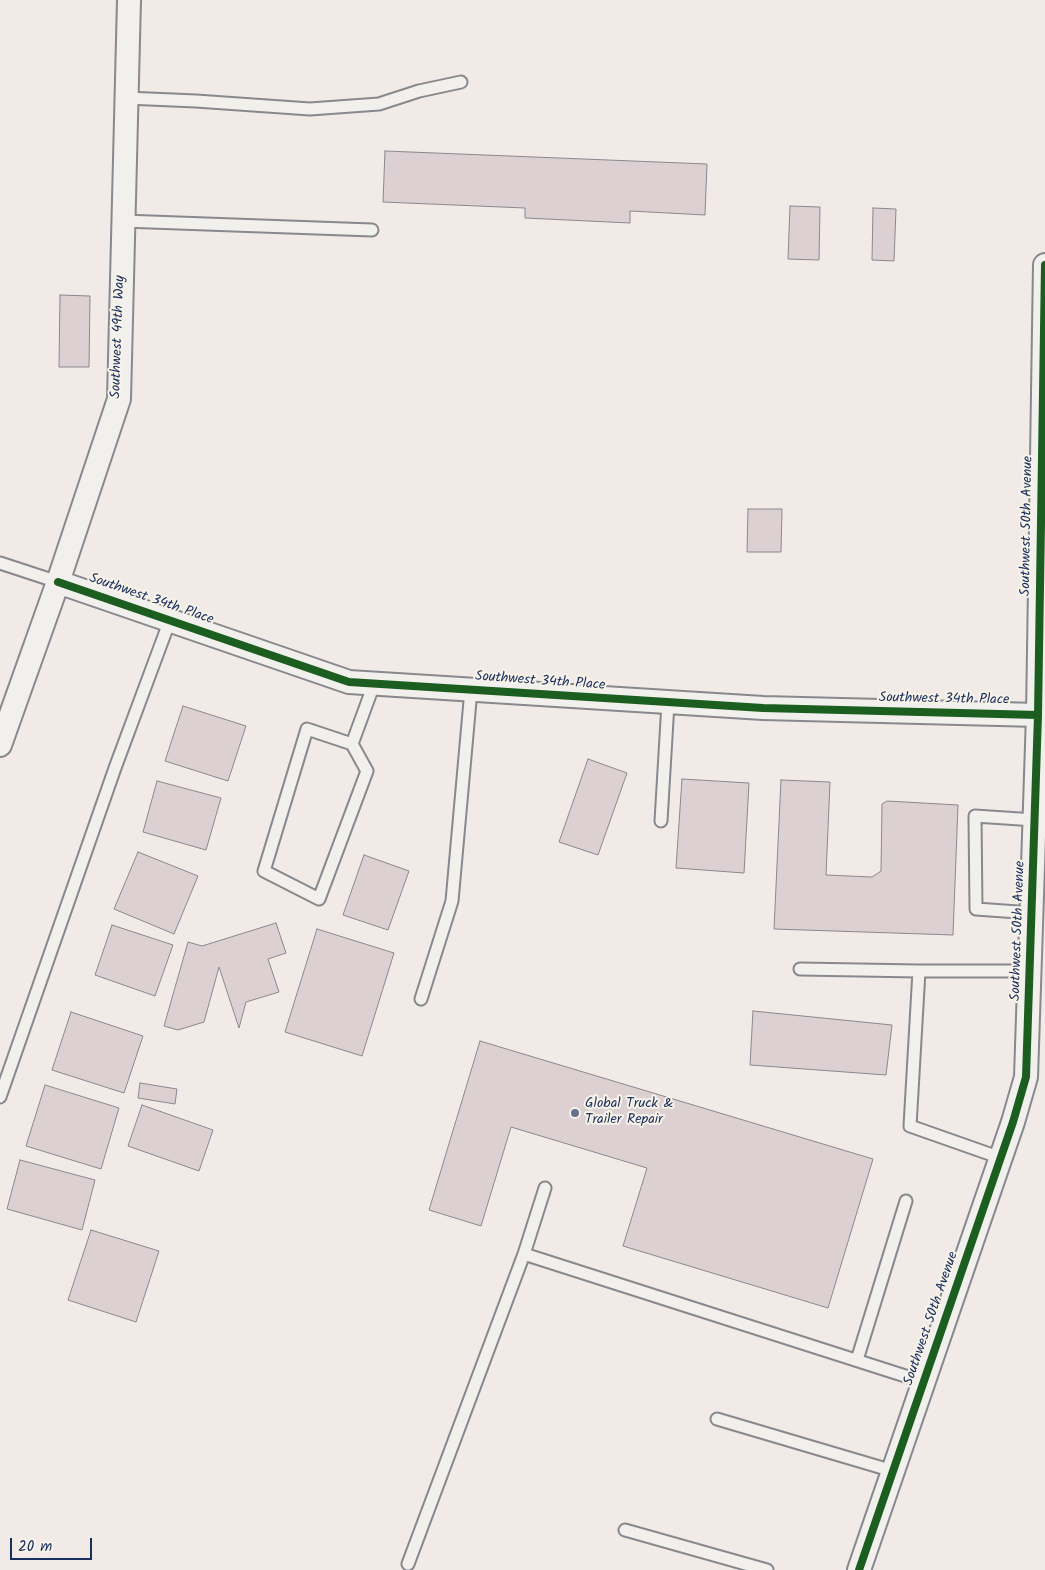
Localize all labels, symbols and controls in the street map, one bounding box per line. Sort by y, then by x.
street label: Southwest 49th Way [108,275,130,399]
street label: Southwest 50th Avenue [1018,456,1038,596]
street label: Southwest 34th Place [87,571,215,629]
street label: Southwest 34th Place [474,669,606,695]
street label: Southwest 34th Place [879,690,1009,710]
street label: Southwest 50th Avenue [1008,861,1030,1001]
place label: Global Truck & Trailer Repair [585,1097,673,1130]
marker: Global Truck & Trailer Repair [569,1107,581,1119]
street label: Southwest 50th Avenue [901,1250,963,1388]
scale bar [12,1528,95,1560]
text: 20 m [18,1535,52,1559]

